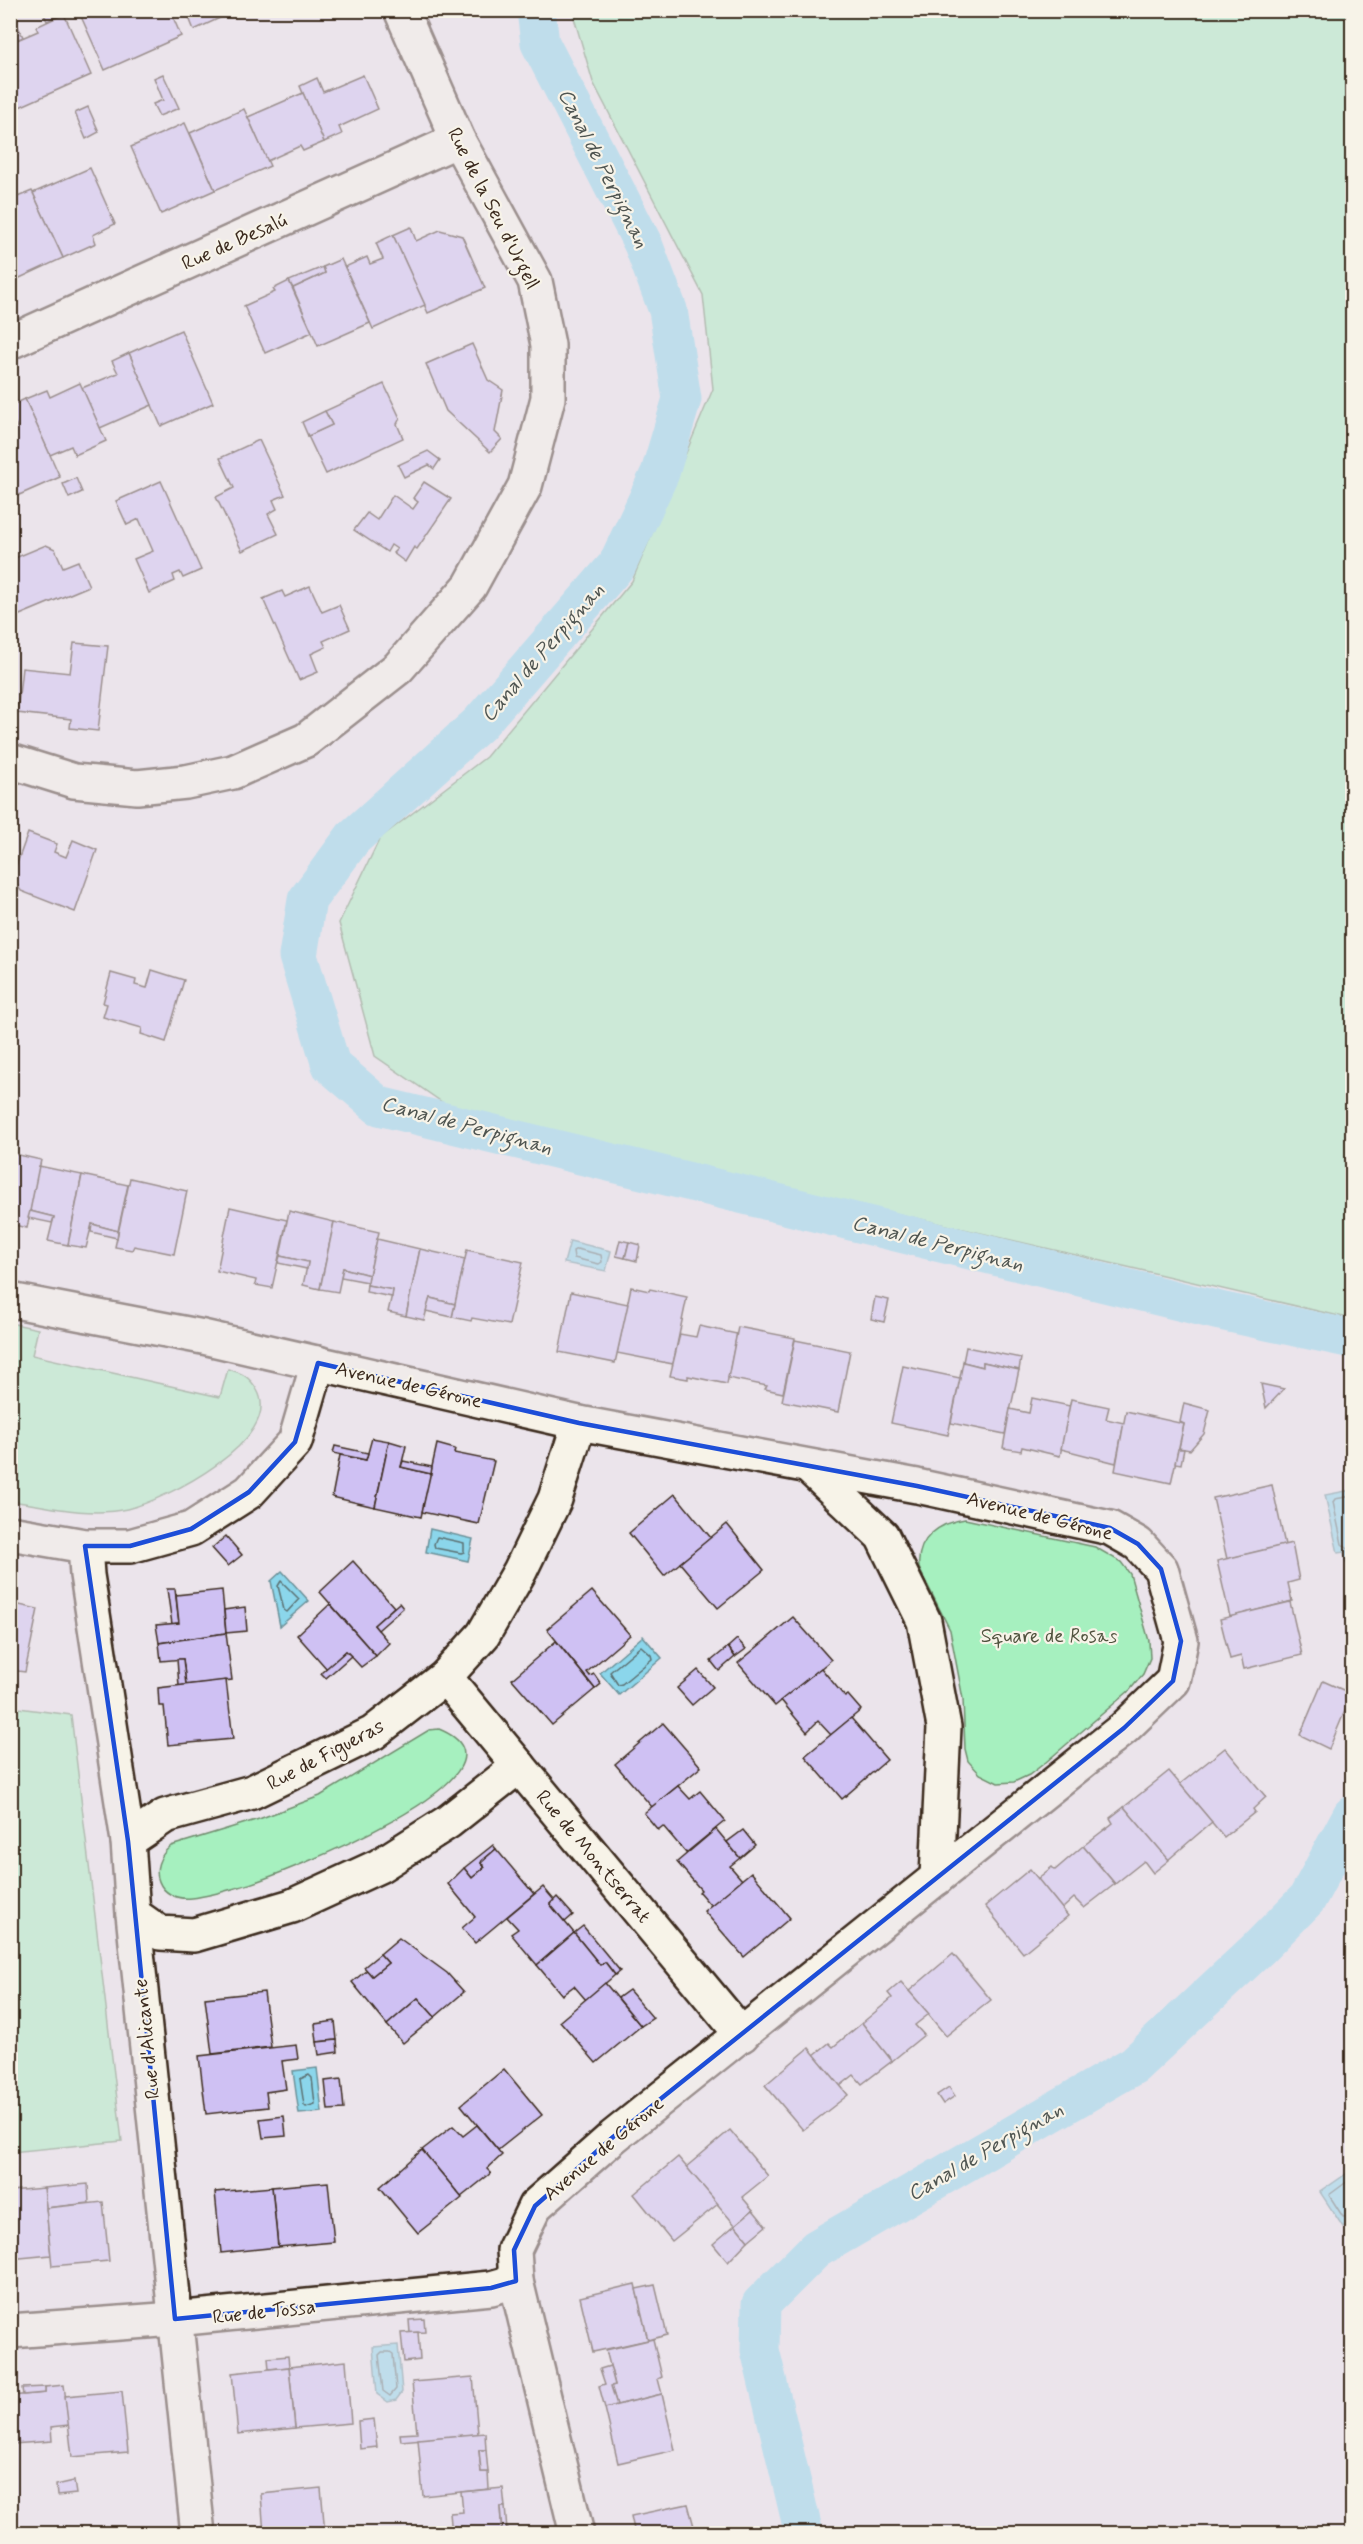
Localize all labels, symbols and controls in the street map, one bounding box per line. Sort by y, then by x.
water label: Canal de Perpignan [549,84,655,254]
street label: Rue de la Seu d'Urgell [438,123,545,295]
street label: Rue de Besalú [178,207,292,278]
water label: Canal de Perpignan [475,577,612,729]
water label: Canal de Perpignan [378,1090,555,1164]
water label: Canal de Perpignan [849,1209,1026,1281]
street label: Avenue de Gérone [333,1355,485,1415]
street label: Avenue de Gérone [964,1485,1116,1548]
park label: Square de Rosas [981,1623,1118,1650]
street label: Rue de Figueras [262,1713,390,1798]
street label: Rue de Montserrat [529,1785,657,1929]
street label: Rue d'Alicante [128,1977,167,2101]
street label: Avenue de Gérone [538,2091,670,2208]
water label: Canal de Perpignan [902,2096,1070,2210]
street label: Rue de Tossa [211,2294,317,2331]

